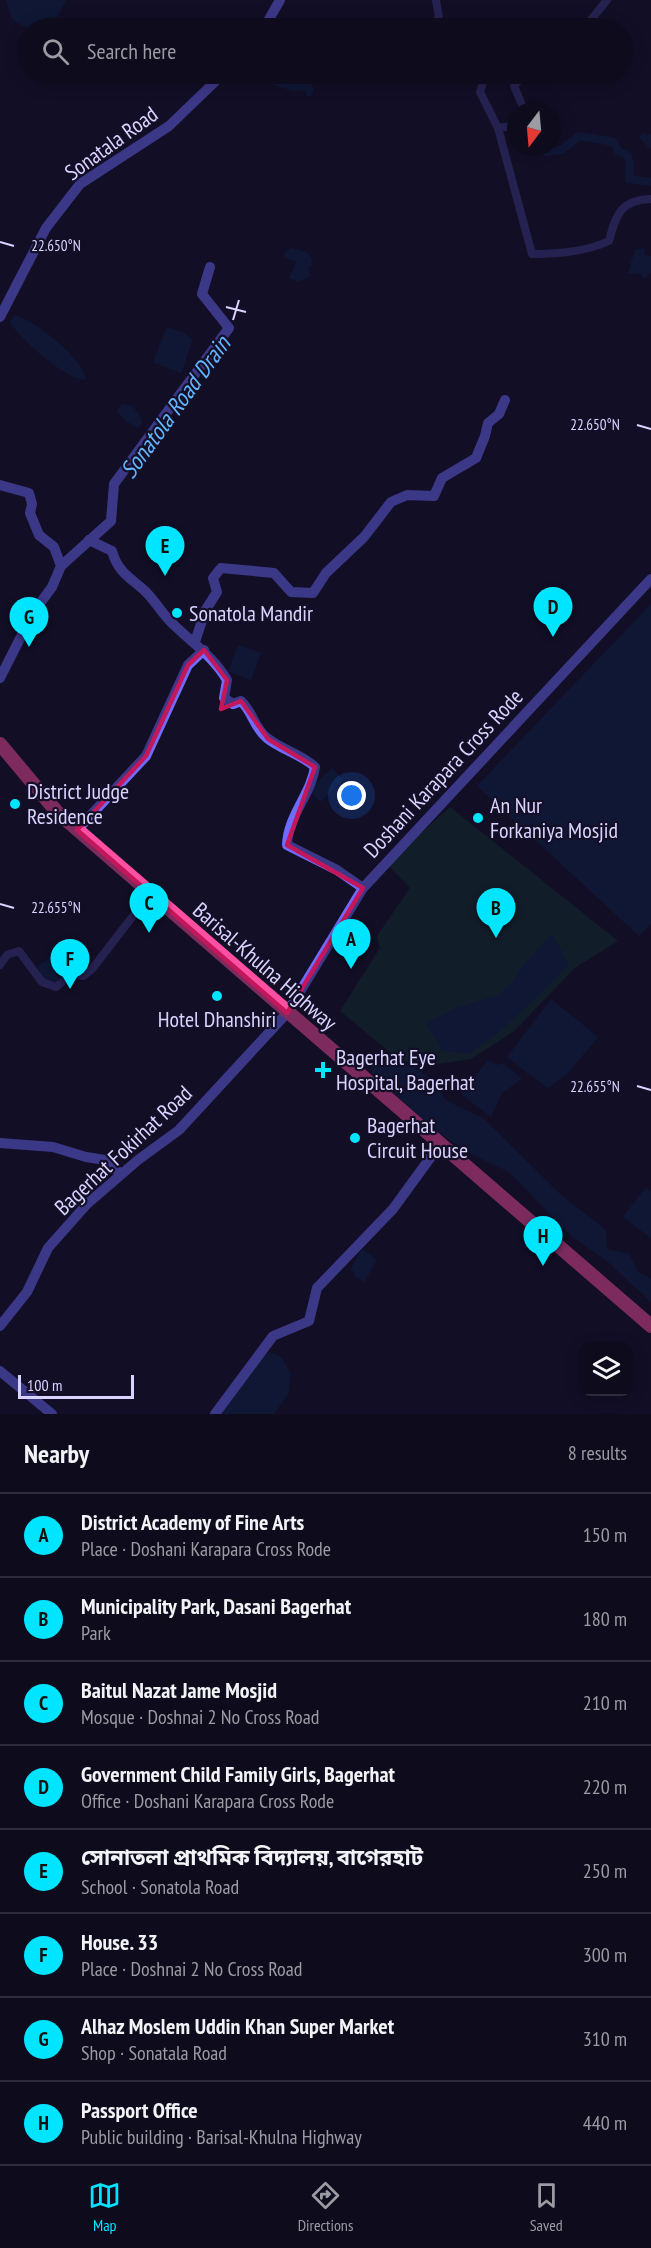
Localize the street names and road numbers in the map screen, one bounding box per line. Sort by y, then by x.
street label: Sonatala Road [59,100,163,186]
street label: Doshani Karapara Cross Rode [358,683,528,863]
street label: Barisal-Khulna Highway [187,896,343,1037]
street label: Bagerhat Fokirhat Road [48,1079,198,1221]

